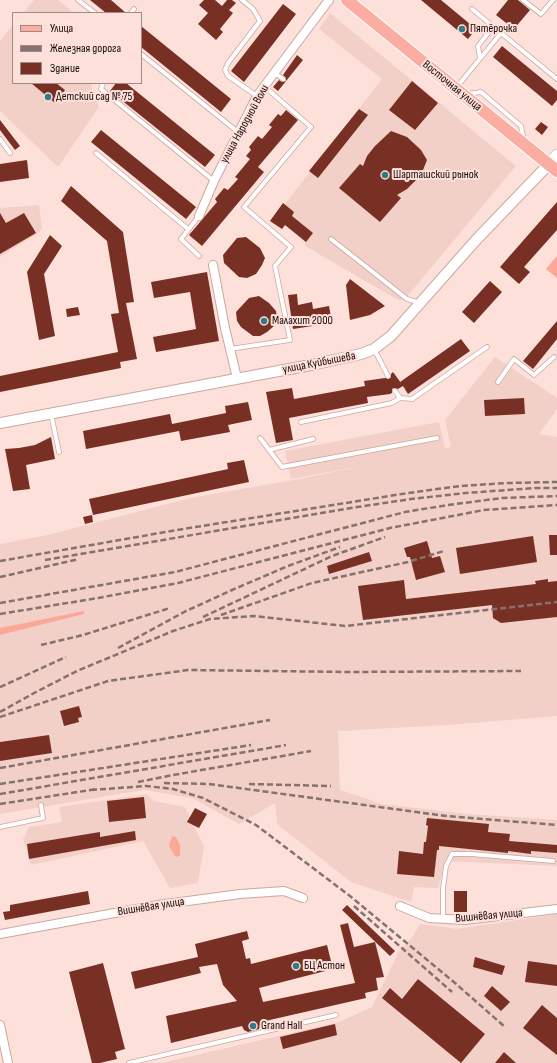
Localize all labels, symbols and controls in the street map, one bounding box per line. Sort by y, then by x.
legend [12,12,142,84]
text: Улица [50,21,73,36]
place label: Пятёрочка [470,22,517,36]
marker: Пятёрочка [457,24,467,34]
text: Железная дорога [50,41,121,56]
street label: Восточная улица [419,58,485,114]
text: Здание [50,61,80,76]
street label: улица Народной Воли [218,82,272,166]
place label: Детский сад № 75 [56,90,132,104]
marker: Детский сад № 75 [43,92,53,102]
place label: Шарташский рынок [393,168,478,182]
marker: Шарташский рынок [380,170,390,180]
place label: Малахит 2000 [272,314,333,328]
marker: Малахит 2000 [259,316,269,326]
street label: улица Куйбышева [281,349,357,377]
street label: Вишнёвая улица [117,895,185,919]
street label: Вишнёвая улица [455,906,523,926]
place label: БЦ Астон [304,959,345,973]
marker: БЦ Астон [291,961,301,971]
place label: Grand Hall [261,1019,302,1033]
marker: Grand Hall [248,1021,258,1031]

